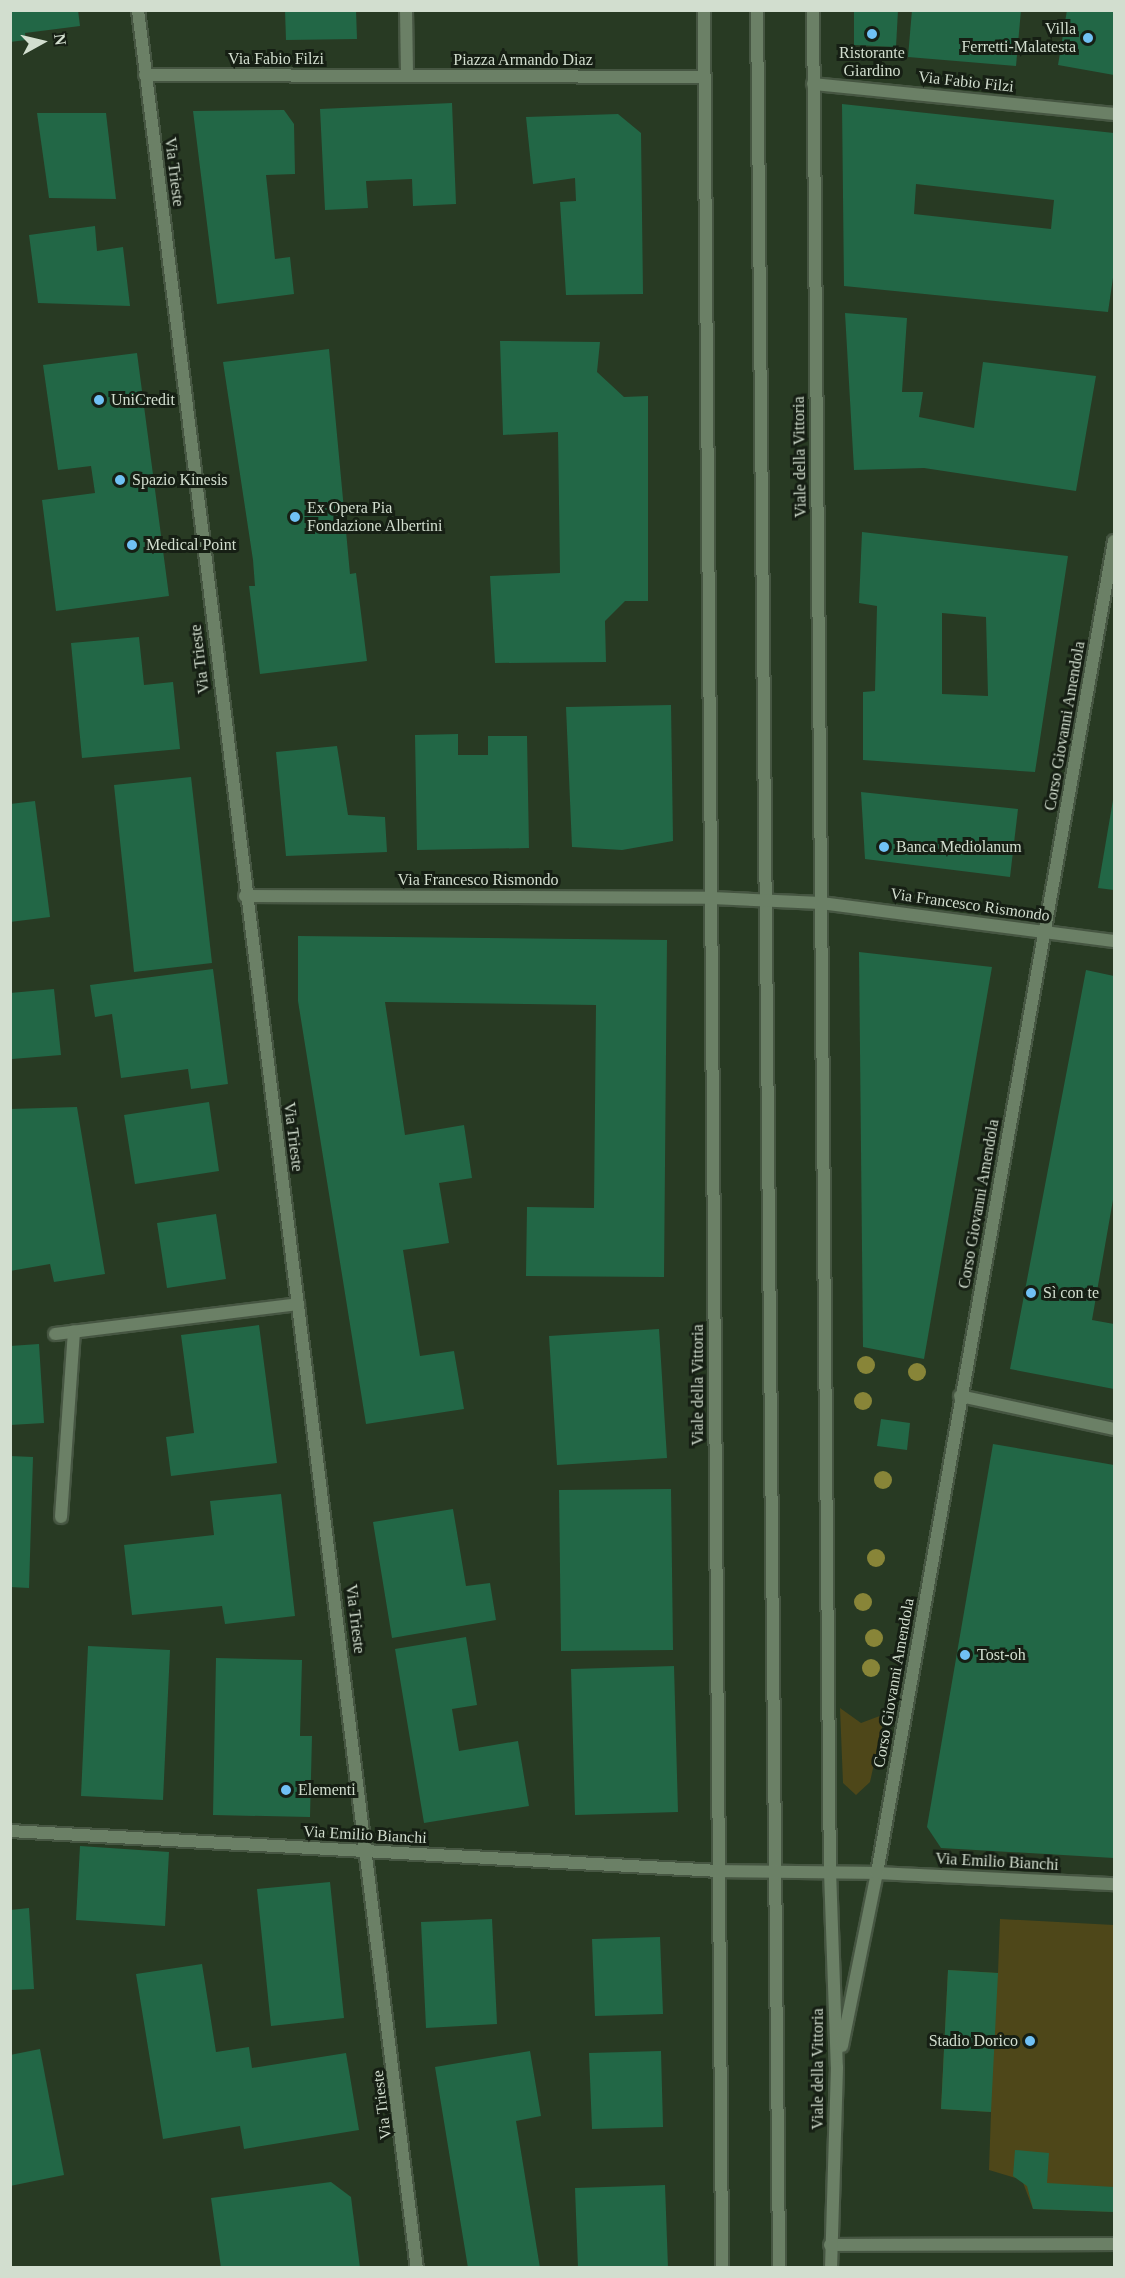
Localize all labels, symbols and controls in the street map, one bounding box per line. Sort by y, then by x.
north arrow [12,12,72,72]
place label: Villa Ferretti-Malatesta [961,19,1076,57]
marker: Ristorante Giardino [865,27,879,41]
marker: Villa Ferretti-Malatesta [1081,31,1095,45]
text: N [51,33,70,46]
place label: Ristorante Giardino [839,43,905,81]
street label: Via Fabio Filzi [228,49,324,69]
street label: Piazza Armando Diaz [453,50,593,70]
street label: Via Fabio Filzi [917,67,1015,97]
street label: Via Trieste [160,136,188,208]
place label: UniCredit [111,390,175,410]
marker: UniCredit [92,393,106,407]
street label: Viale della Vittoria [789,396,811,518]
place label: Spazio Kinesis [132,470,228,490]
marker: Spazio Kinesis [113,473,127,487]
place label: Ex Opera Pia Fondazione Albertini [307,498,443,536]
marker: Ex Opera Pia Fondazione Albertini [288,510,302,524]
place label: Medical Point [146,535,236,555]
marker: Medical Point [123,536,141,554]
street label: Via Trieste [186,623,214,695]
street label: Corso Giovanni Amendola [1041,639,1089,813]
place label: Banca Mediolanum [896,837,1022,857]
marker: Banca Mediolanum [877,840,891,854]
street label: Via Francesco Rismondo [398,870,558,890]
street label: Via Francesco Rismondo [889,884,1051,926]
street label: Via Trieste [279,1101,307,1173]
street label: Corso Giovanni Amendola [955,1117,1003,1291]
place label: Sì con te [1043,1283,1099,1303]
marker: Sì con te [1024,1286,1038,1300]
street label: Viale della Vittoria [688,1324,708,1446]
street label: Via Trieste [341,1583,369,1655]
street label: Corso Giovanni Amendola [870,1596,918,1770]
place label: Tost-oh [977,1645,1026,1665]
marker: Tost-oh [958,1648,972,1662]
place label: Elementi [298,1780,356,1800]
marker: Elementi [279,1783,293,1797]
street label: Via Emilio Bianchi [303,1822,427,1848]
street label: Via Emilio Bianchi [935,1849,1059,1875]
street label: Viale della Vittoria [808,2008,828,2130]
place label: Stadio Dorico [929,2031,1018,2051]
marker: Stadio Dorico [1023,2034,1037,2048]
street label: Via Trieste [368,2069,396,2141]

